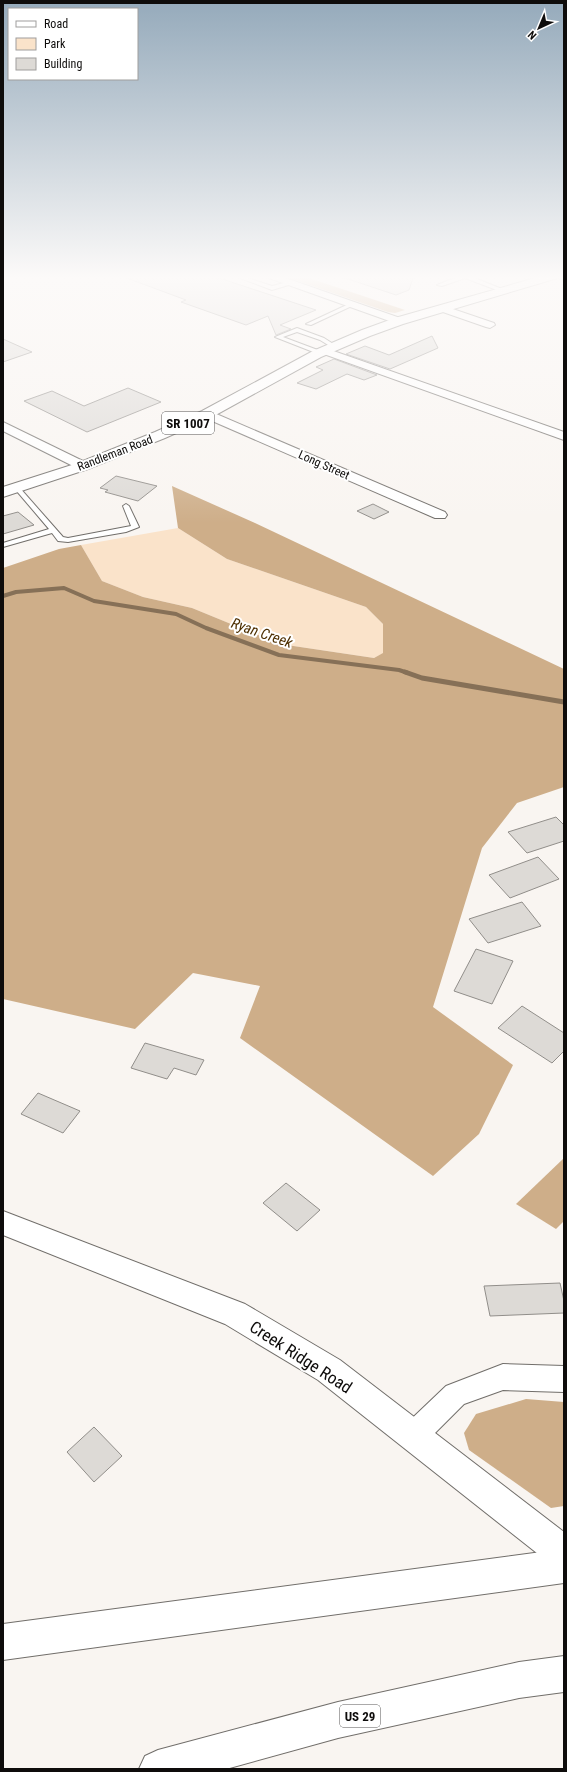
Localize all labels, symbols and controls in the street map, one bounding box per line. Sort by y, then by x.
legend [8,8,138,80]
north arrow [519,8,559,48]
text: Road [44,17,68,31]
text: N [525,28,539,42]
text: Park [44,37,66,51]
text: Building [44,57,82,71]
road number: SR 1007 [162,412,214,434]
street label: Randleman Road [75,432,155,474]
street label: Long Street [296,448,352,483]
water label: Ryan Creek [229,614,296,652]
street label: Creek Ridge Road [246,1317,356,1397]
road number: US 29 [340,1705,380,1727]

